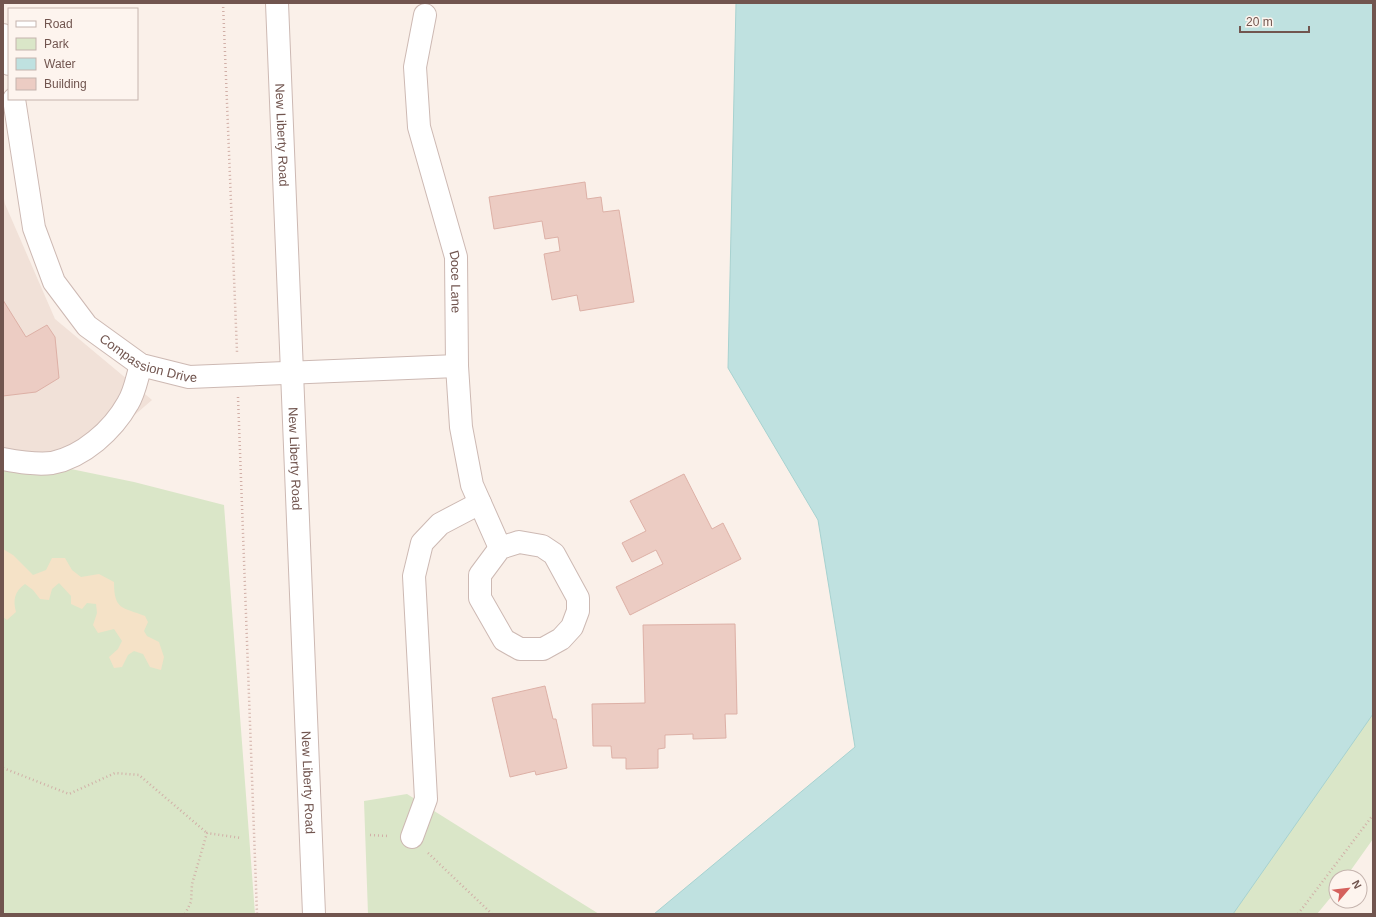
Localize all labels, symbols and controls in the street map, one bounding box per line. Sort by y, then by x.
legend [8,8,138,100]
scale bar [1240,8,1309,34]
text: 20 m [1246,15,1273,29]
text: Road [44,17,73,31]
text: Park [44,37,70,51]
text: Water [44,57,76,71]
text: Building [44,77,87,91]
street label: New Liberty Road [273,83,292,187]
street label: Doce Lane [447,248,464,313]
street label: Compassion Drive [97,330,197,385]
street label: New Liberty Road [286,407,305,511]
street label: New Liberty Road [299,730,318,834]
north arrow [1328,869,1368,909]
text: N [1350,878,1364,891]

